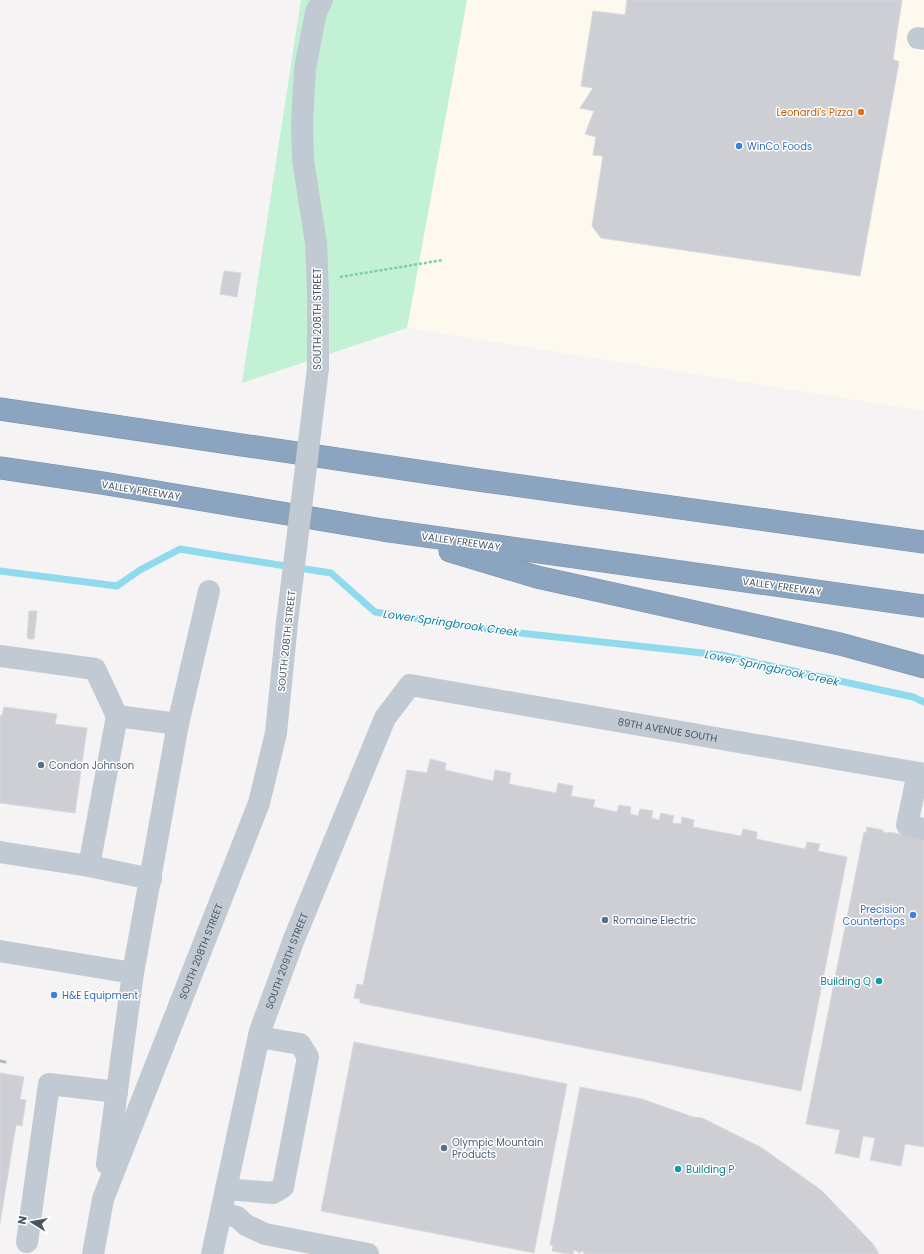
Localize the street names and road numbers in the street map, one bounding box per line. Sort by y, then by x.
street label: SOUTH 208TH STREET [310,267,325,370]
street label: VALLEY FREEWAY [100,477,182,504]
street label: VALLEY FREEWAY [421,529,501,554]
street label: VALLEY FREEWAY [742,574,822,599]
street label: SOUTH 208TH STREET [274,589,299,692]
street label: 89TH AVENUE SOUTH [617,714,718,746]
street label: SOUTH 208TH STREET [175,901,227,1002]
street label: SOUTH 209TH STREET [262,910,312,1011]

